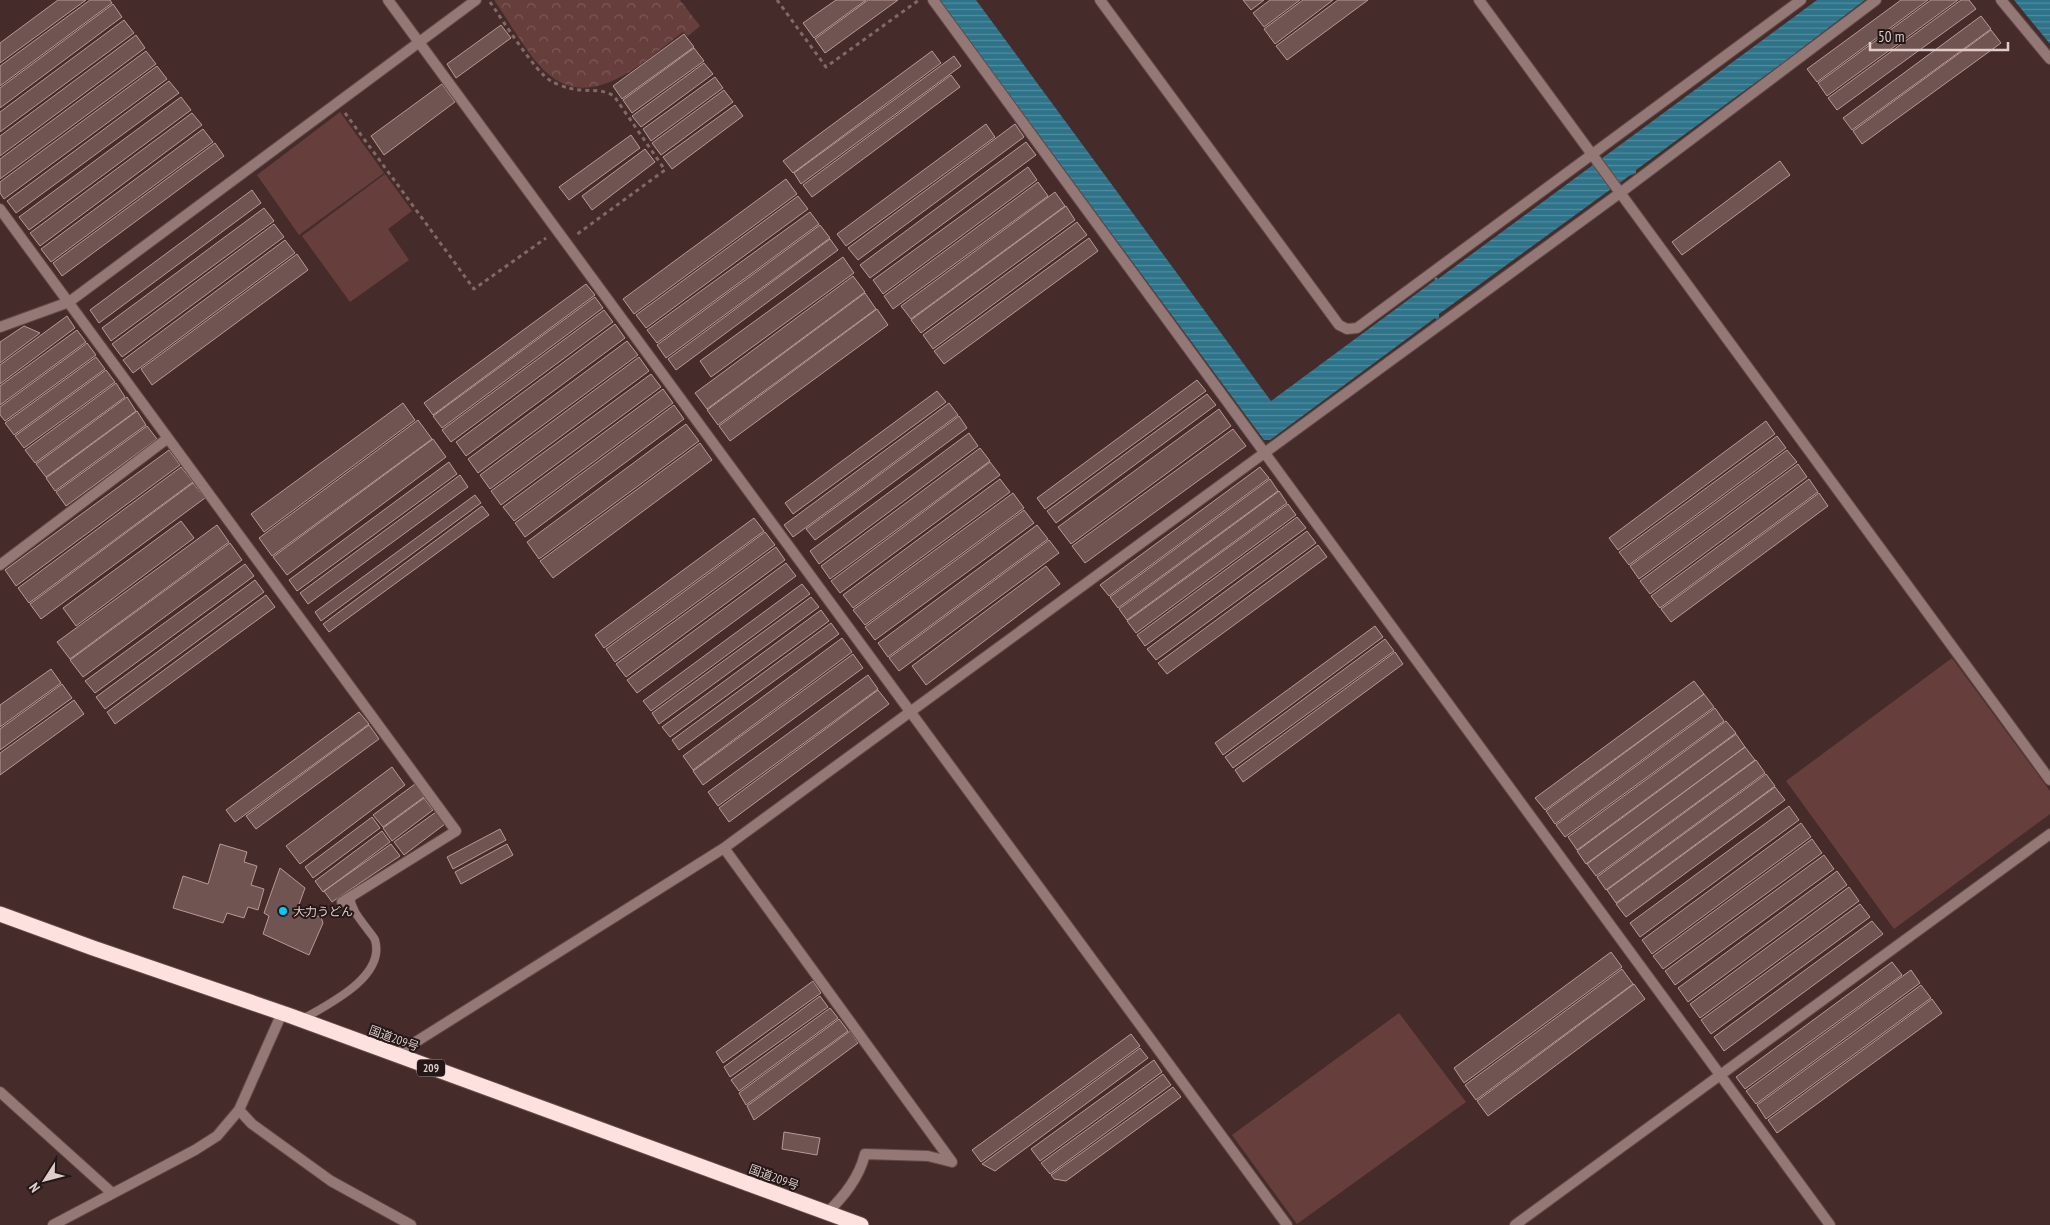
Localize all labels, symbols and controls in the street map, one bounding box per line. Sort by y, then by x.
scale bar [1870,20,2008,52]
text: 50 m [1878,27,1904,46]
place label: 大力うどん [293,904,353,919]
marker: 大力うどん [277,905,289,917]
street label: 国道209号 [367,1022,421,1054]
road number: 209 [417,1060,445,1076]
north arrow [20,1155,70,1205]
street label: 国道209号 [747,1161,801,1193]
text: N [25,1179,44,1196]

